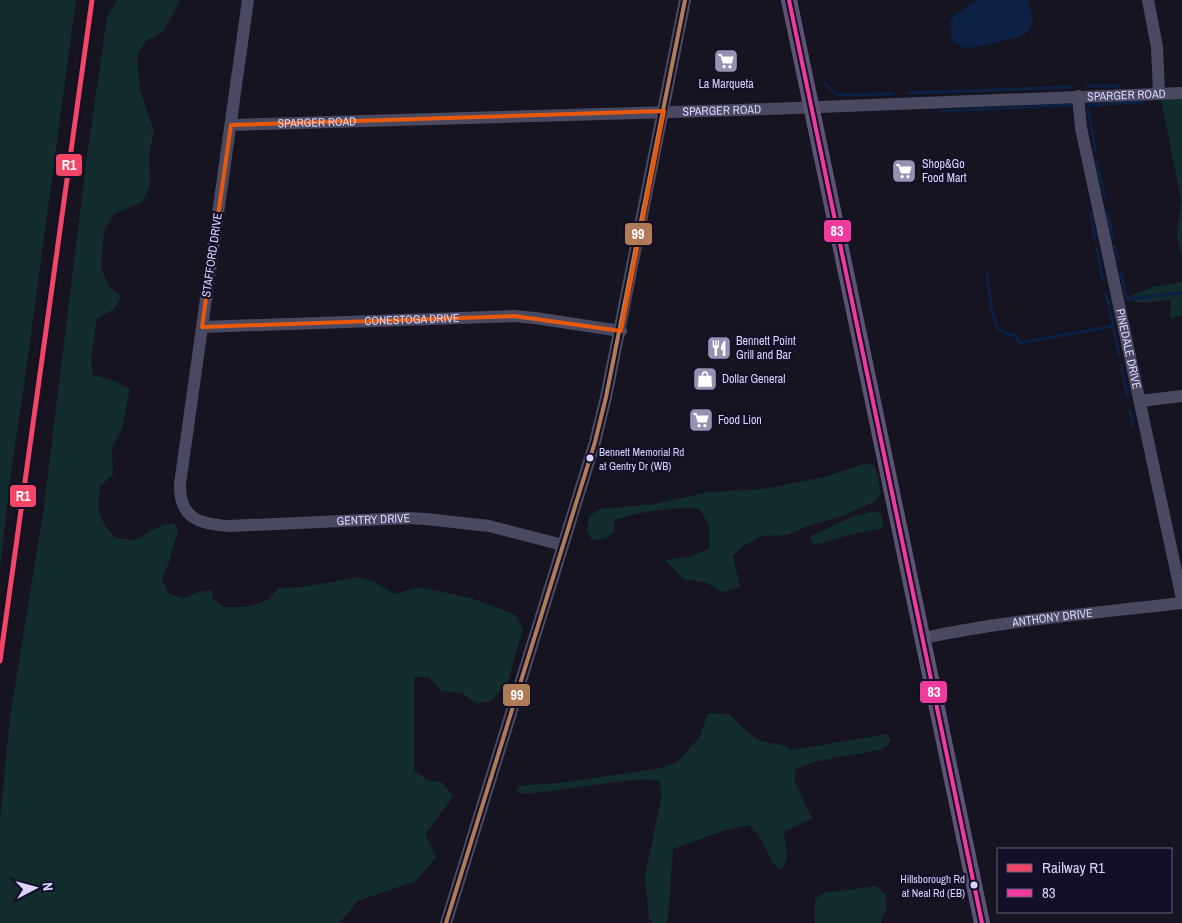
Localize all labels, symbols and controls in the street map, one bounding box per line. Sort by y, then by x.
supermarket icon: La Marqueta [713,48,739,74]
place label: La Marqueta [698,76,754,92]
street label: SPARGER ROAD [1087,86,1166,105]
street label: SPARGER ROAD [682,101,761,120]
street label: SPARGER ROAD [277,113,357,132]
line badge: R1 [55,153,83,177]
text: R1 [62,156,77,174]
place label: Shop&Go Food Mart [922,156,967,186]
supermarket icon: Shop&Go Food Mart [891,158,917,184]
street label: STAFFORD DRIVE [198,212,226,298]
line badge: 83 [823,219,852,243]
line badge: 99 [624,222,653,246]
text: 83 [831,222,843,240]
text: 99 [632,225,644,243]
street label: PINEDALE DRIVE [1112,307,1145,390]
street label: CONESTOGA DRIVE [364,310,460,329]
place label: Bennett Point Grill and Bar [736,333,796,363]
restaurant icon: Bennett Point Grill and Bar [706,335,732,361]
shop icon: Dollar General [692,366,718,392]
place label: Dollar General [722,371,785,387]
supermarket icon: Food Lion [688,407,714,433]
place label: Food Lion [718,412,762,428]
place label: Bennett Memorial Rd at Gentry Dr (WB) [599,445,684,473]
marker: Bennett Memorial Rd at Gentry Dr (WB) [585,453,595,463]
line badge: R1 [9,484,37,508]
text: R1 [16,487,31,505]
street label: GENTRY DRIVE [336,510,411,529]
street label: ANTHONY DRIVE [1010,605,1093,631]
line badge: 83 [919,680,948,704]
line badge: 99 [502,683,531,707]
text: 83 [928,683,940,701]
text: 99 [511,686,523,704]
legend [997,848,1172,913]
text: Railway R1 [1042,857,1105,878]
north arrow [10,863,60,913]
place label: Hillsborough Rd at Neal Rd (EB) [900,872,965,900]
marker: Hillsborough Rd at Neal Rd (EB) [969,880,979,890]
text: N [39,882,57,892]
text: 83 [1042,882,1056,903]

